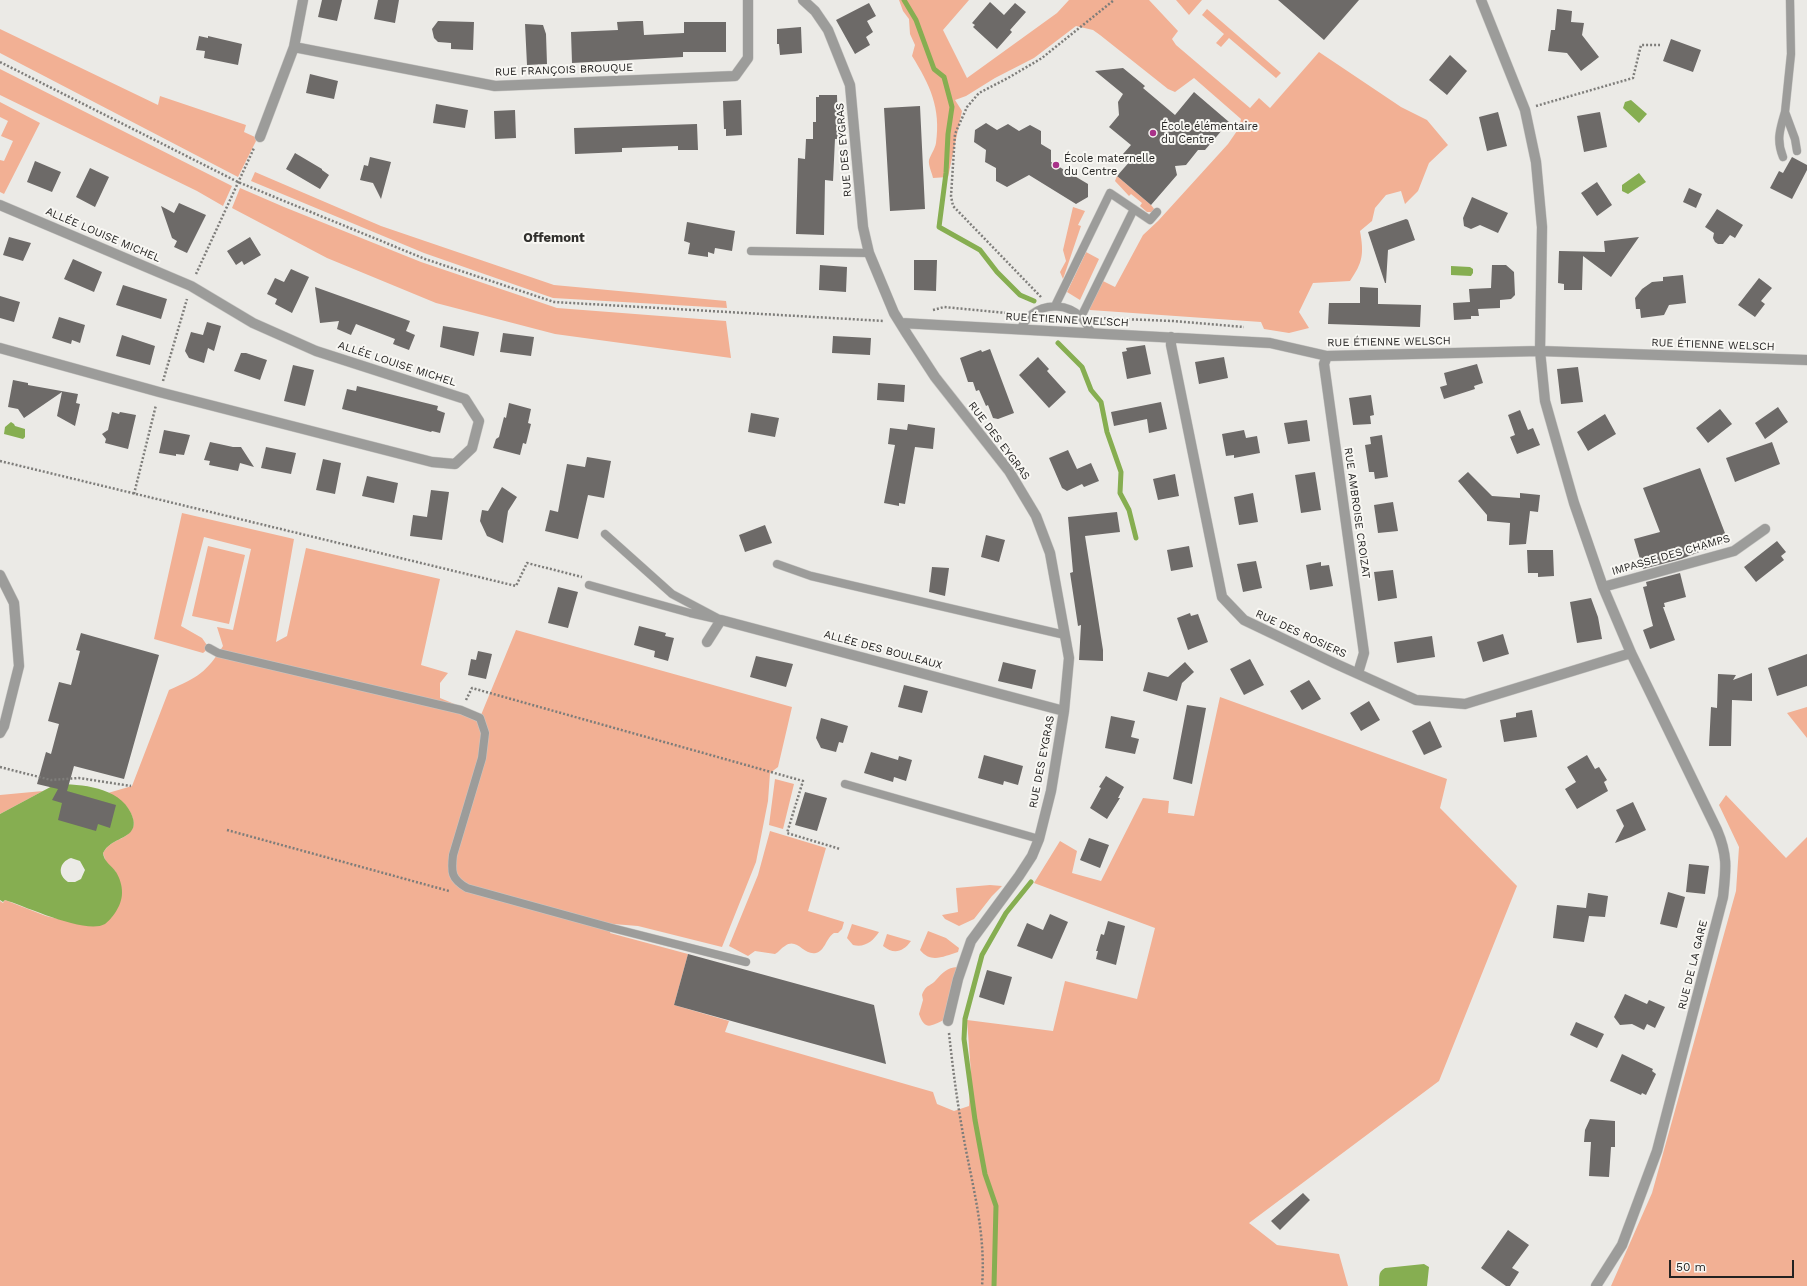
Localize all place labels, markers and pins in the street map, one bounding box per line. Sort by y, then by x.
place label: École élémentaire du Centre [1161,120,1258,146]
marker: École élémentaire du Centre [1148,128,1158,138]
place label: École maternelle du Centre [1064,152,1155,178]
marker: École maternelle du Centre [1051,160,1061,170]

